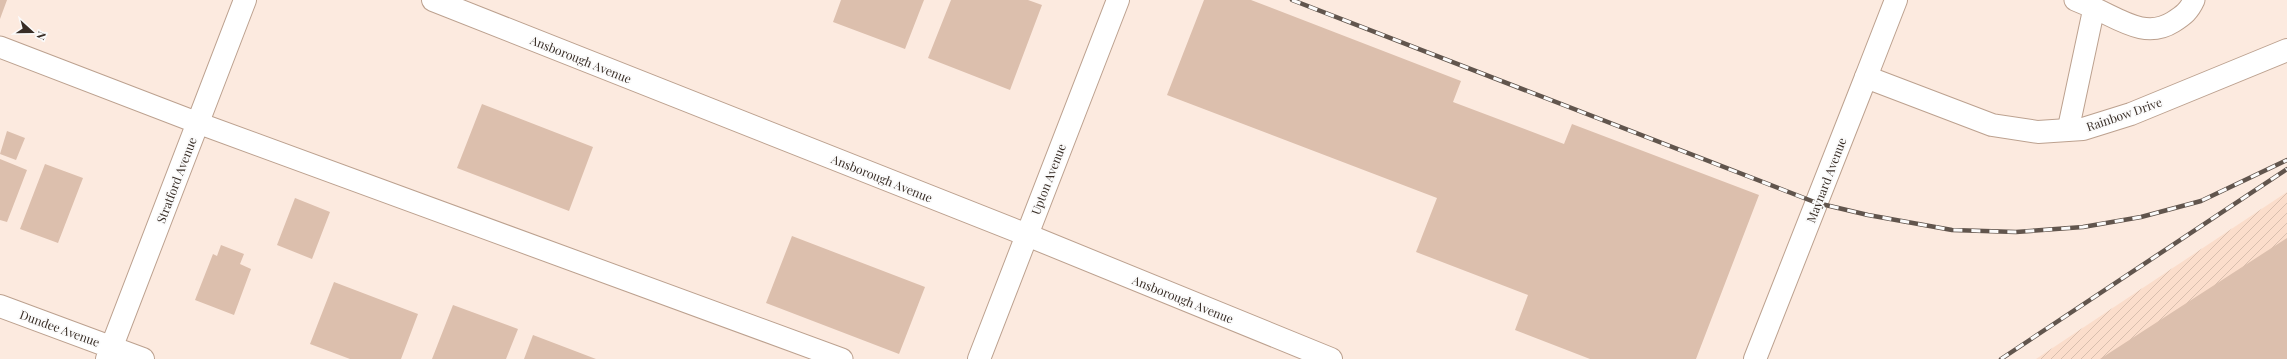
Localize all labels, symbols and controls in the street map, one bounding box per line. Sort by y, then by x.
north arrow [12,12,52,52]
text: N [33,29,50,42]
street label: Ansborough Avenue [527,31,634,87]
street label: Rainbow Drive [2084,94,2164,134]
street label: Stratford Avenue [152,135,200,225]
street label: Maynard Avenue [1802,135,1850,225]
street label: Upton Avenue [1027,141,1069,217]
street label: Ansborough Avenue [828,150,935,206]
street label: Ansborough Avenue [1129,271,1236,327]
street label: Dundee Avenue [18,306,102,350]

